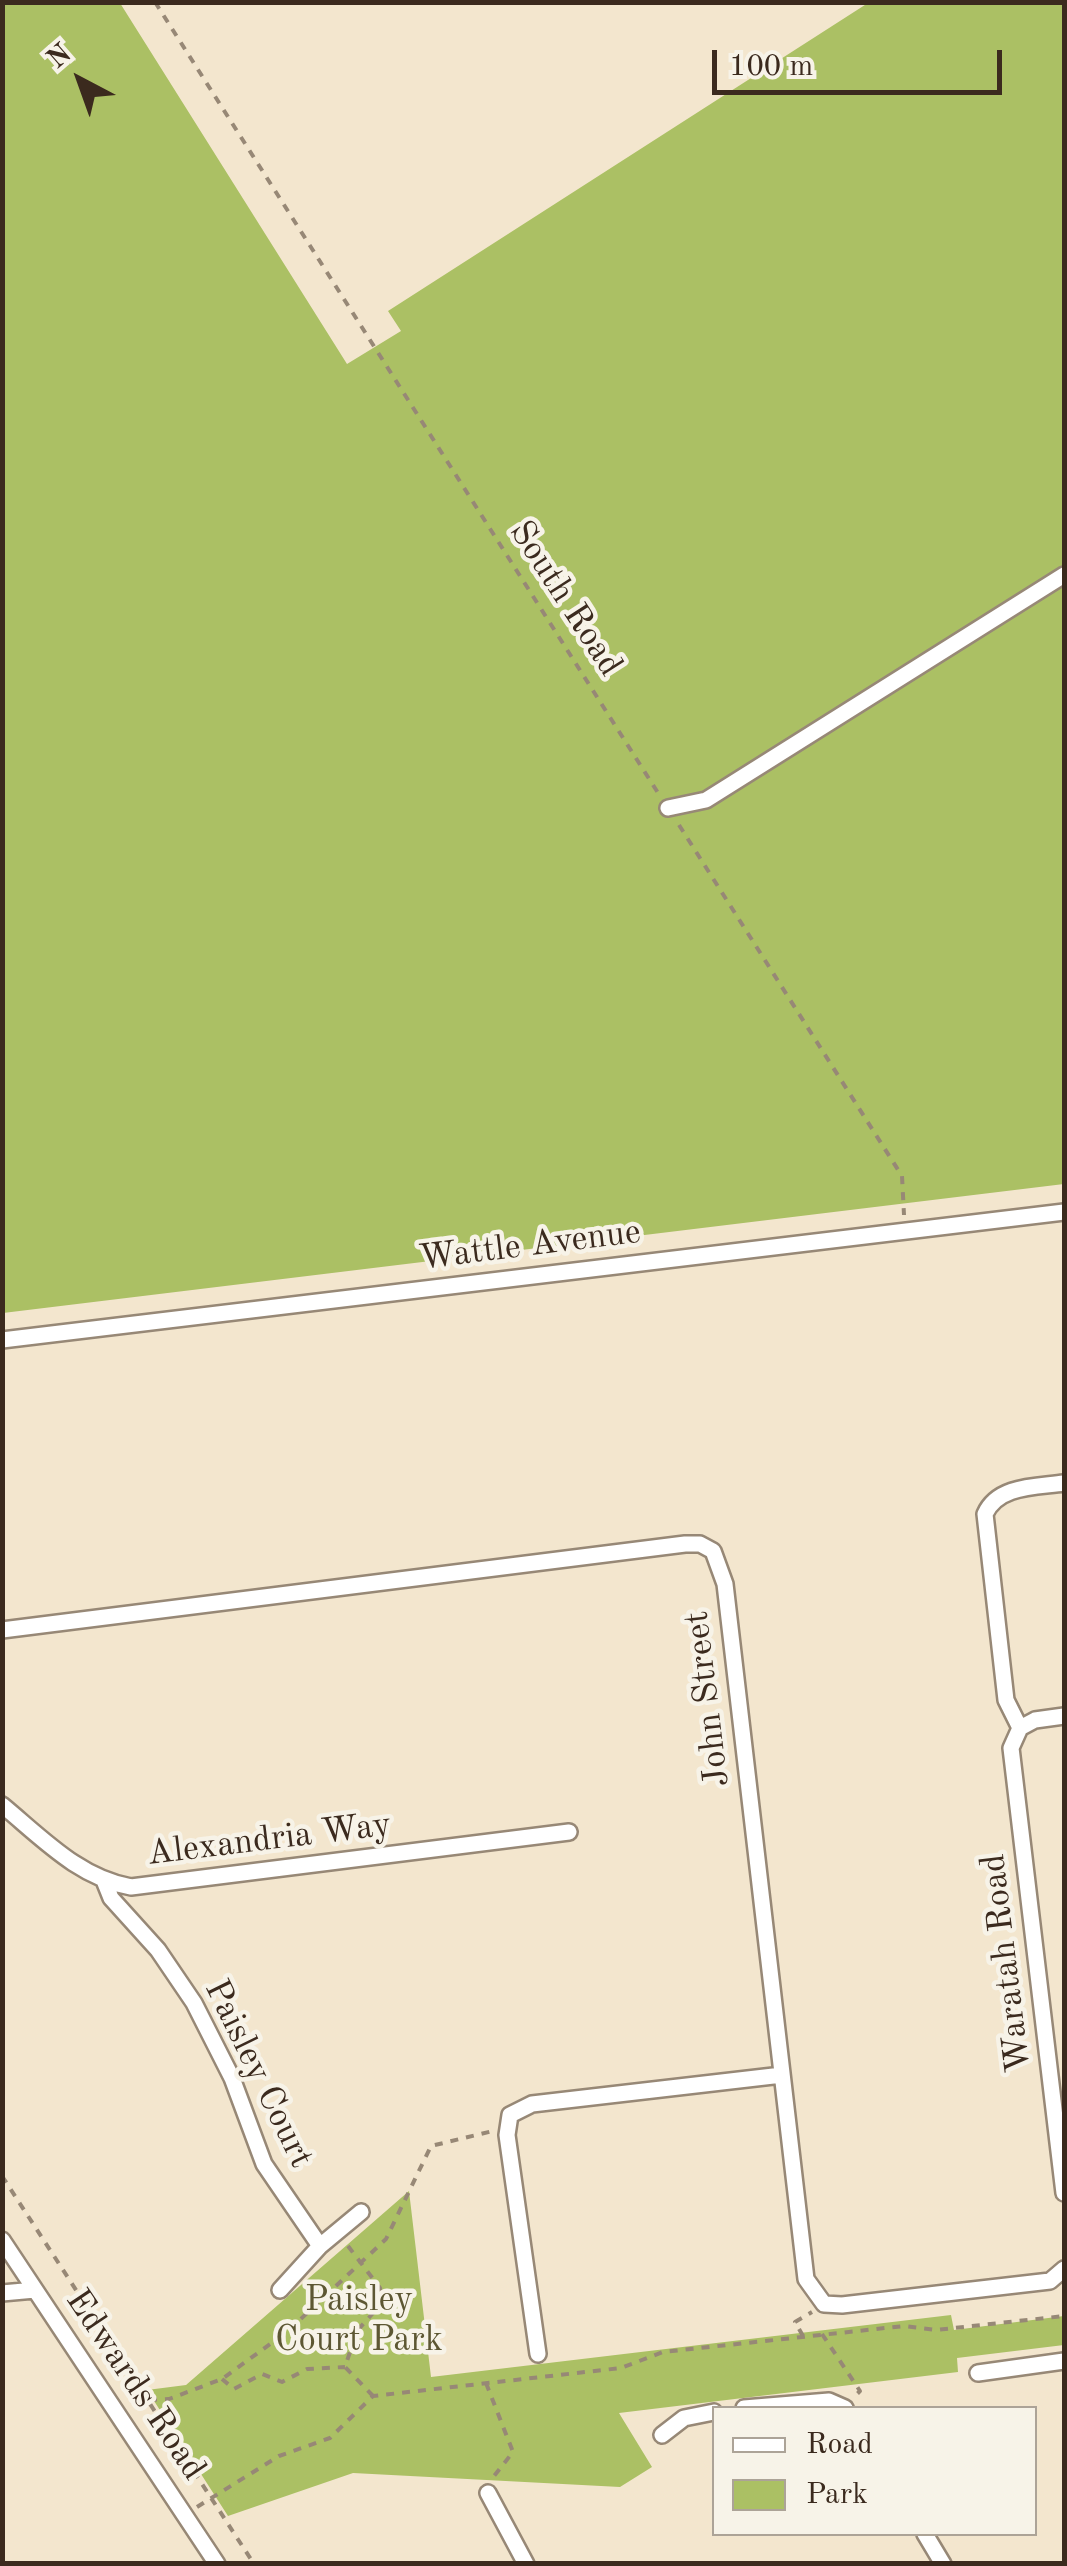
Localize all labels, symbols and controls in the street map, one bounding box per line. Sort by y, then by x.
north arrow [30,30,130,130]
scale bar [717,30,1007,92]
text: N [43,40,78,75]
text: 100 m [729,52,813,82]
street label: South Road [499,513,631,685]
street label: Wattle Avenue [417,1212,643,1280]
street label: John Street [676,1609,740,1789]
street label: Alexandria Way [145,1804,393,1876]
street label: Waratah Road [973,1851,1041,2075]
street label: Paisley Court [194,1973,322,2175]
park label: Paisley Court Park [275,2280,443,2362]
street label: Edwards Road [56,2282,214,2488]
legend [712,2406,1037,2536]
text: Road [806,2430,873,2460]
text: Park [806,2480,868,2510]

